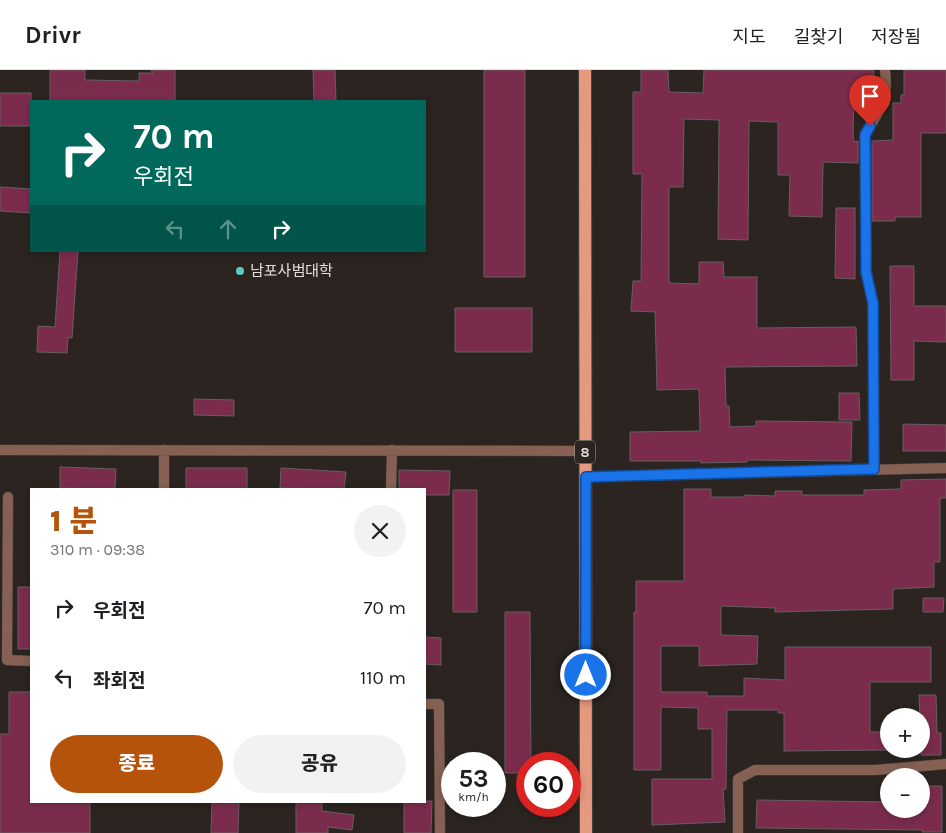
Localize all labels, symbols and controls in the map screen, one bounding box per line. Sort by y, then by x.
text: Drivr [25,21,81,49]
text: 지도 [733,26,766,48]
text: 길찾기 [794,26,843,48]
text: 저장됨 [871,26,921,48]
pin [849,75,891,126]
icon: arrive [856,82,884,110]
text: 70 m [133,116,215,157]
icon: right [50,120,115,185]
text: 우회전 [133,164,194,190]
icon: left [161,215,189,243]
icon: ahead [214,215,242,243]
icon: right [267,215,295,243]
place label: 남포사범대학 [250,262,333,280]
marker: 남포사범대학 [234,265,246,277]
road number: 8 [575,441,595,464]
text: 1 분 [50,503,97,539]
button: close [354,505,406,557]
text: 310 m · 09:38 [50,540,145,559]
icon: right [50,594,78,622]
text: 70 m [364,597,406,619]
text: 우회전 [93,600,145,622]
position arrow [559,648,611,700]
icon: left [50,664,78,692]
text: 110 m [360,667,406,689]
text: 좌회전 [93,670,145,692]
map controls [880,708,930,818]
button: + [880,708,930,758]
button: 종료 [50,735,223,793]
button: 공유 [233,735,406,793]
speed limit sign: 60 [516,752,581,817]
text: 53 [458,764,489,793]
button: − [880,768,930,818]
text: km/h [458,790,489,804]

